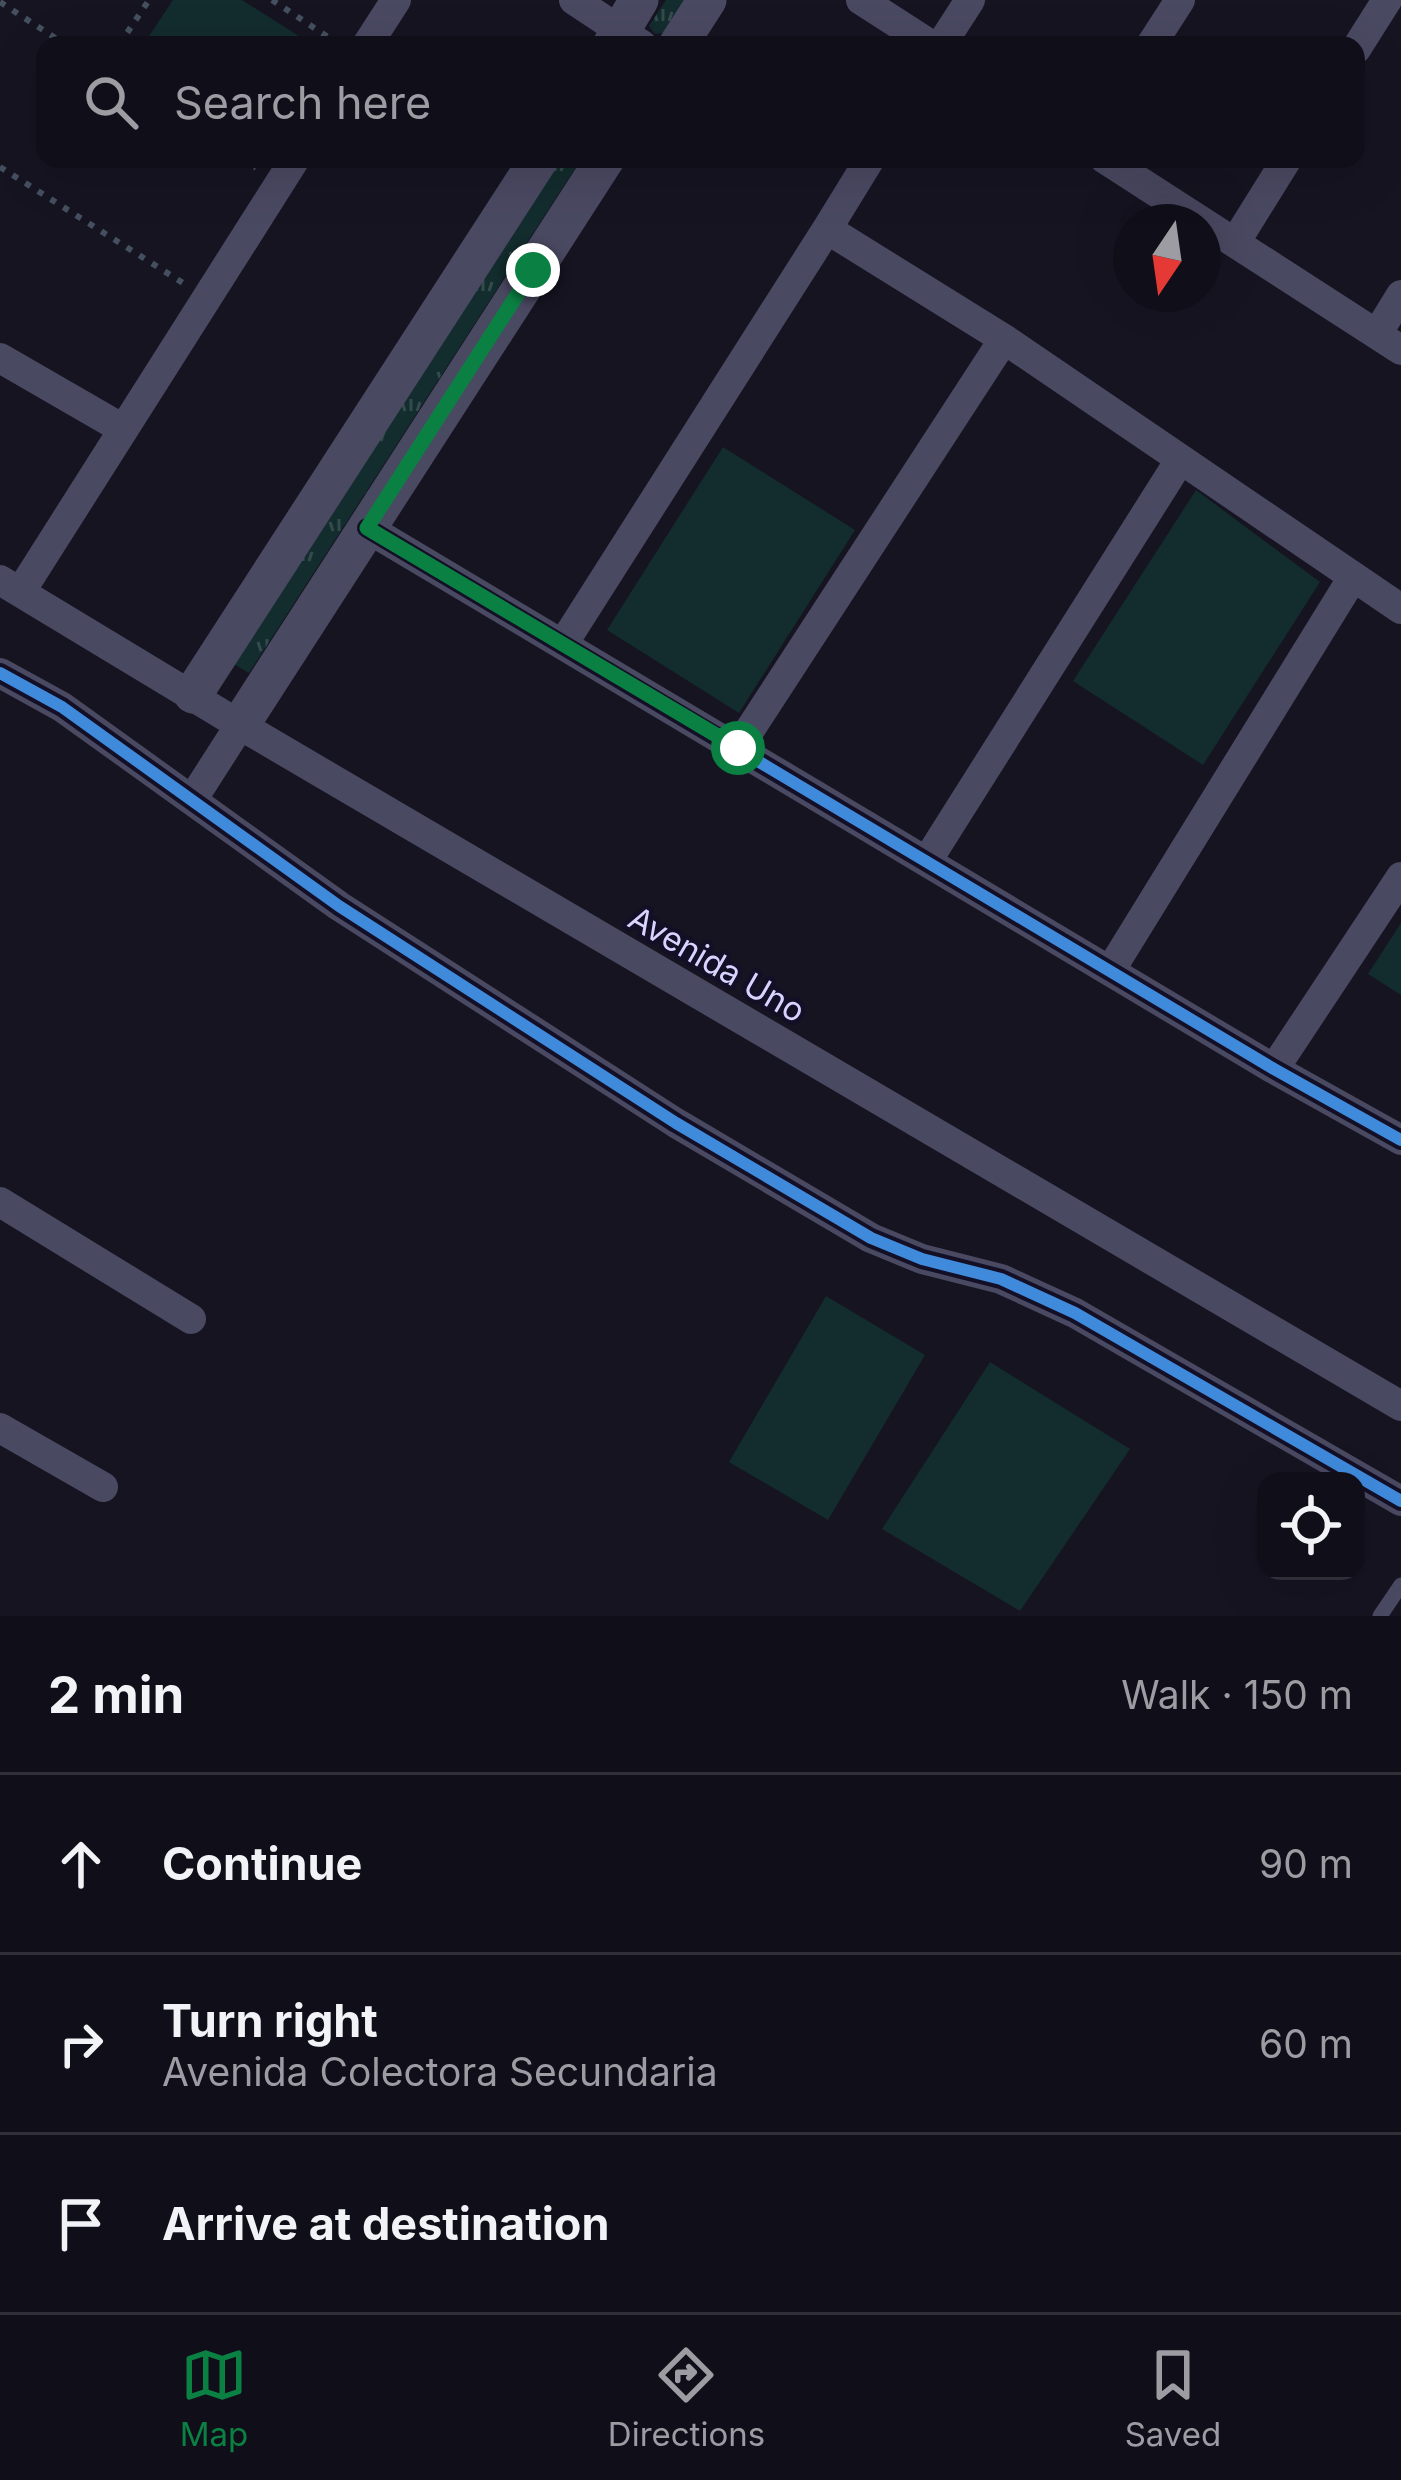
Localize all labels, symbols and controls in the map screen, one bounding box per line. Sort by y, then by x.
search box [36,36,1365,168]
icon: search [78,69,144,135]
text: Search here [174,75,431,130]
north arrow [1113,204,1221,312]
route end [506,243,560,297]
route start [711,721,765,775]
street label: Avenida Uno [622,897,812,1031]
map controls [1257,1472,1365,1580]
button: locate [1257,1472,1365,1580]
text: 2 min [48,1664,184,1725]
text: Walk · 150 m [1121,1671,1353,1718]
icon: ahead [48,1831,114,1897]
text: Continue [162,1836,362,1891]
text: 90 m [1259,1840,1353,1887]
text: Turn right [162,1993,378,2048]
icon: right [48,2011,114,2077]
text: 60 m [1259,2020,1353,2067]
text: Avenida Colectora Secundaria [162,2048,718,2095]
icon: arrive [48,2191,114,2257]
text: Arrive at destination [162,2196,609,2251]
tab: Map [180,2342,248,2454]
tab: Directions [608,2342,765,2454]
tab: Saved [1125,2342,1221,2454]

